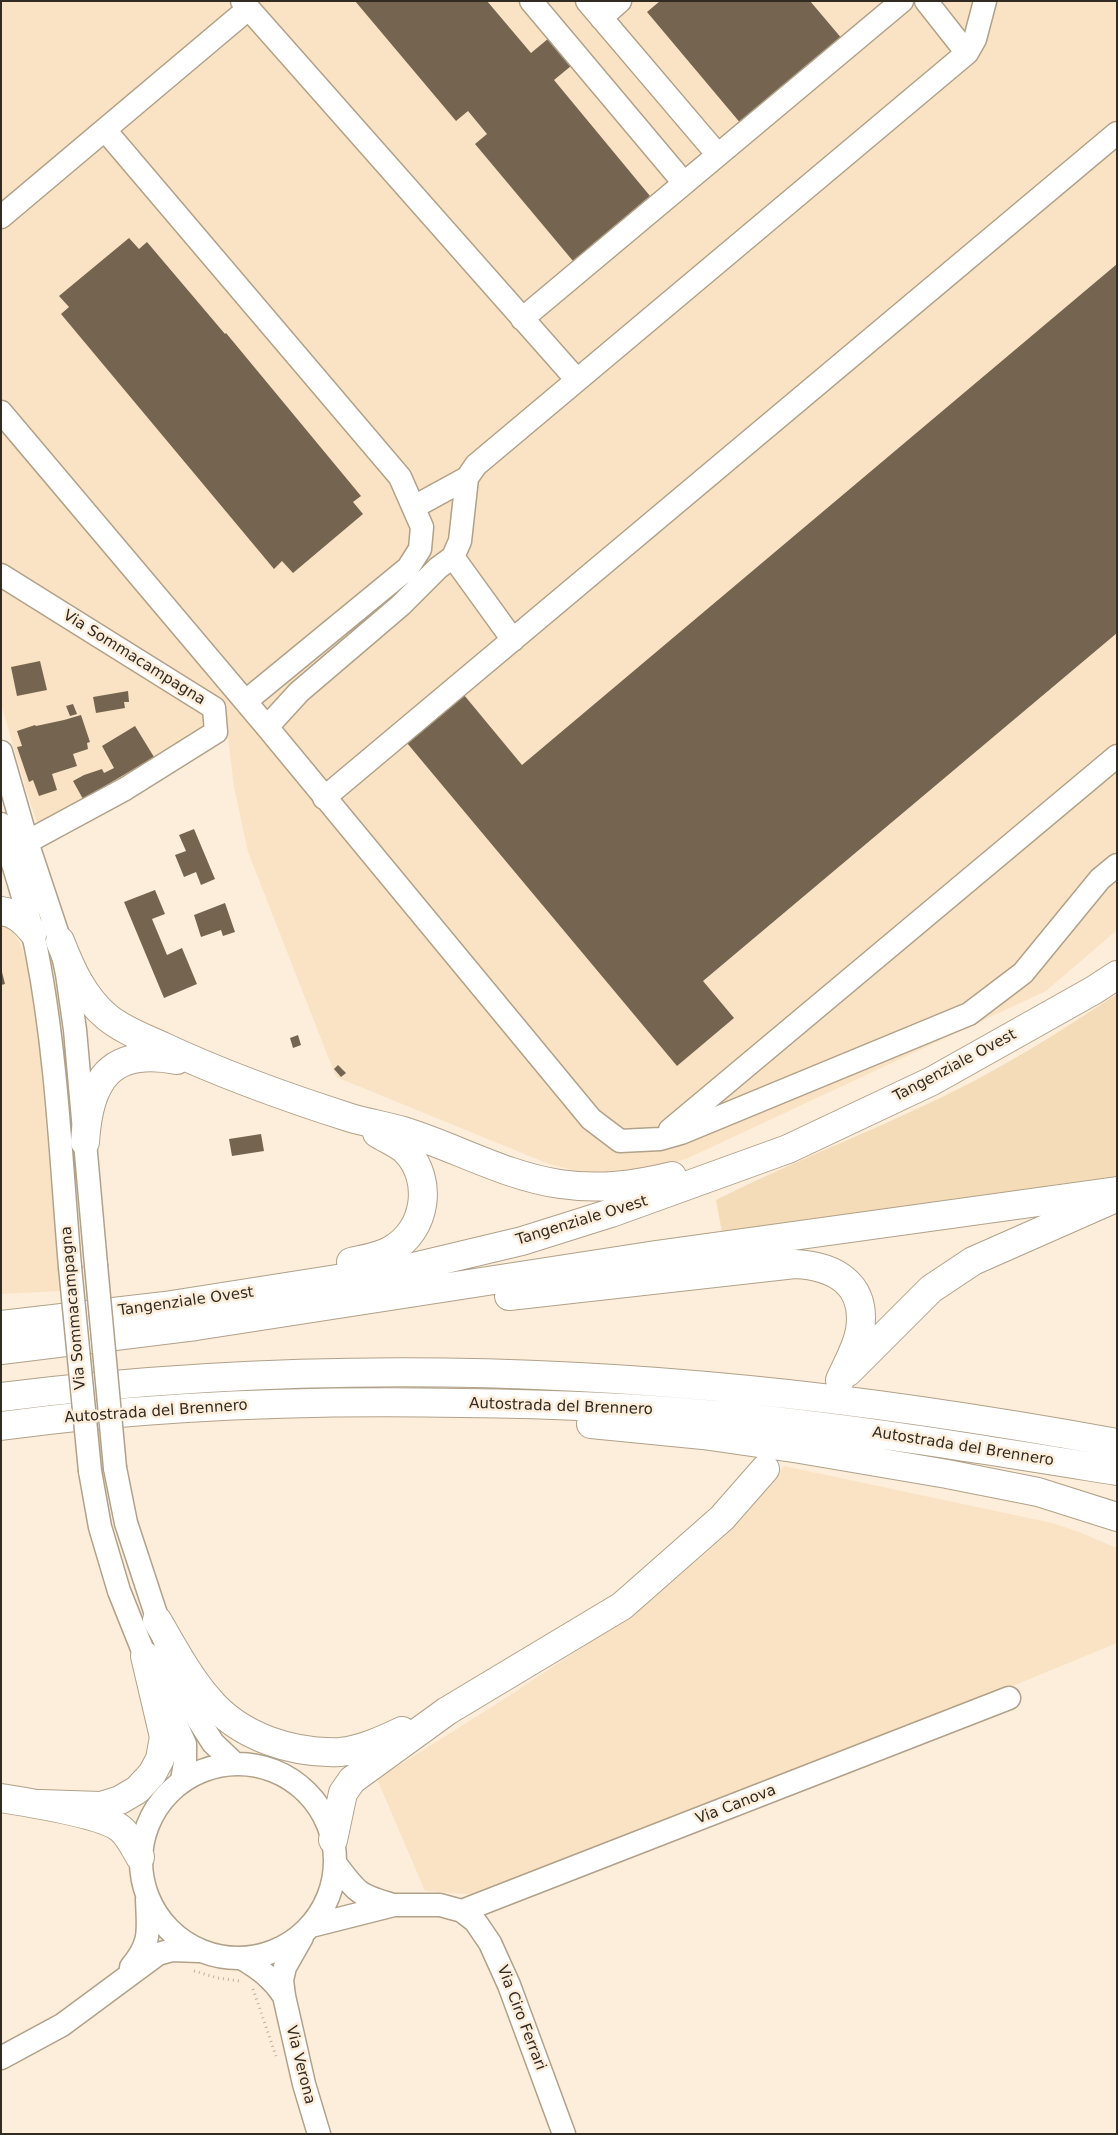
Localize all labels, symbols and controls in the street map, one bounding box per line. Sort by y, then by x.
street label: Via Sommacampagna [60,607,208,709]
street label: Tangenziale Ovest [890,1026,1020,1106]
street label: Tangenziale Ovest [514,1192,650,1250]
street label: Via Sommacampagna [58,1225,90,1391]
street label: Tangenziale Ovest [117,1284,255,1320]
street label: Autostrada del Brennero [469,1395,653,1419]
street label: Autostrada del Brennero [64,1397,248,1427]
street label: Autostrada del Brennero [871,1424,1055,1470]
street label: Via Canova [693,1781,779,1829]
street label: Via Ciro Ferrari [493,1963,549,2073]
street label: Via Verona [282,2024,318,2106]

